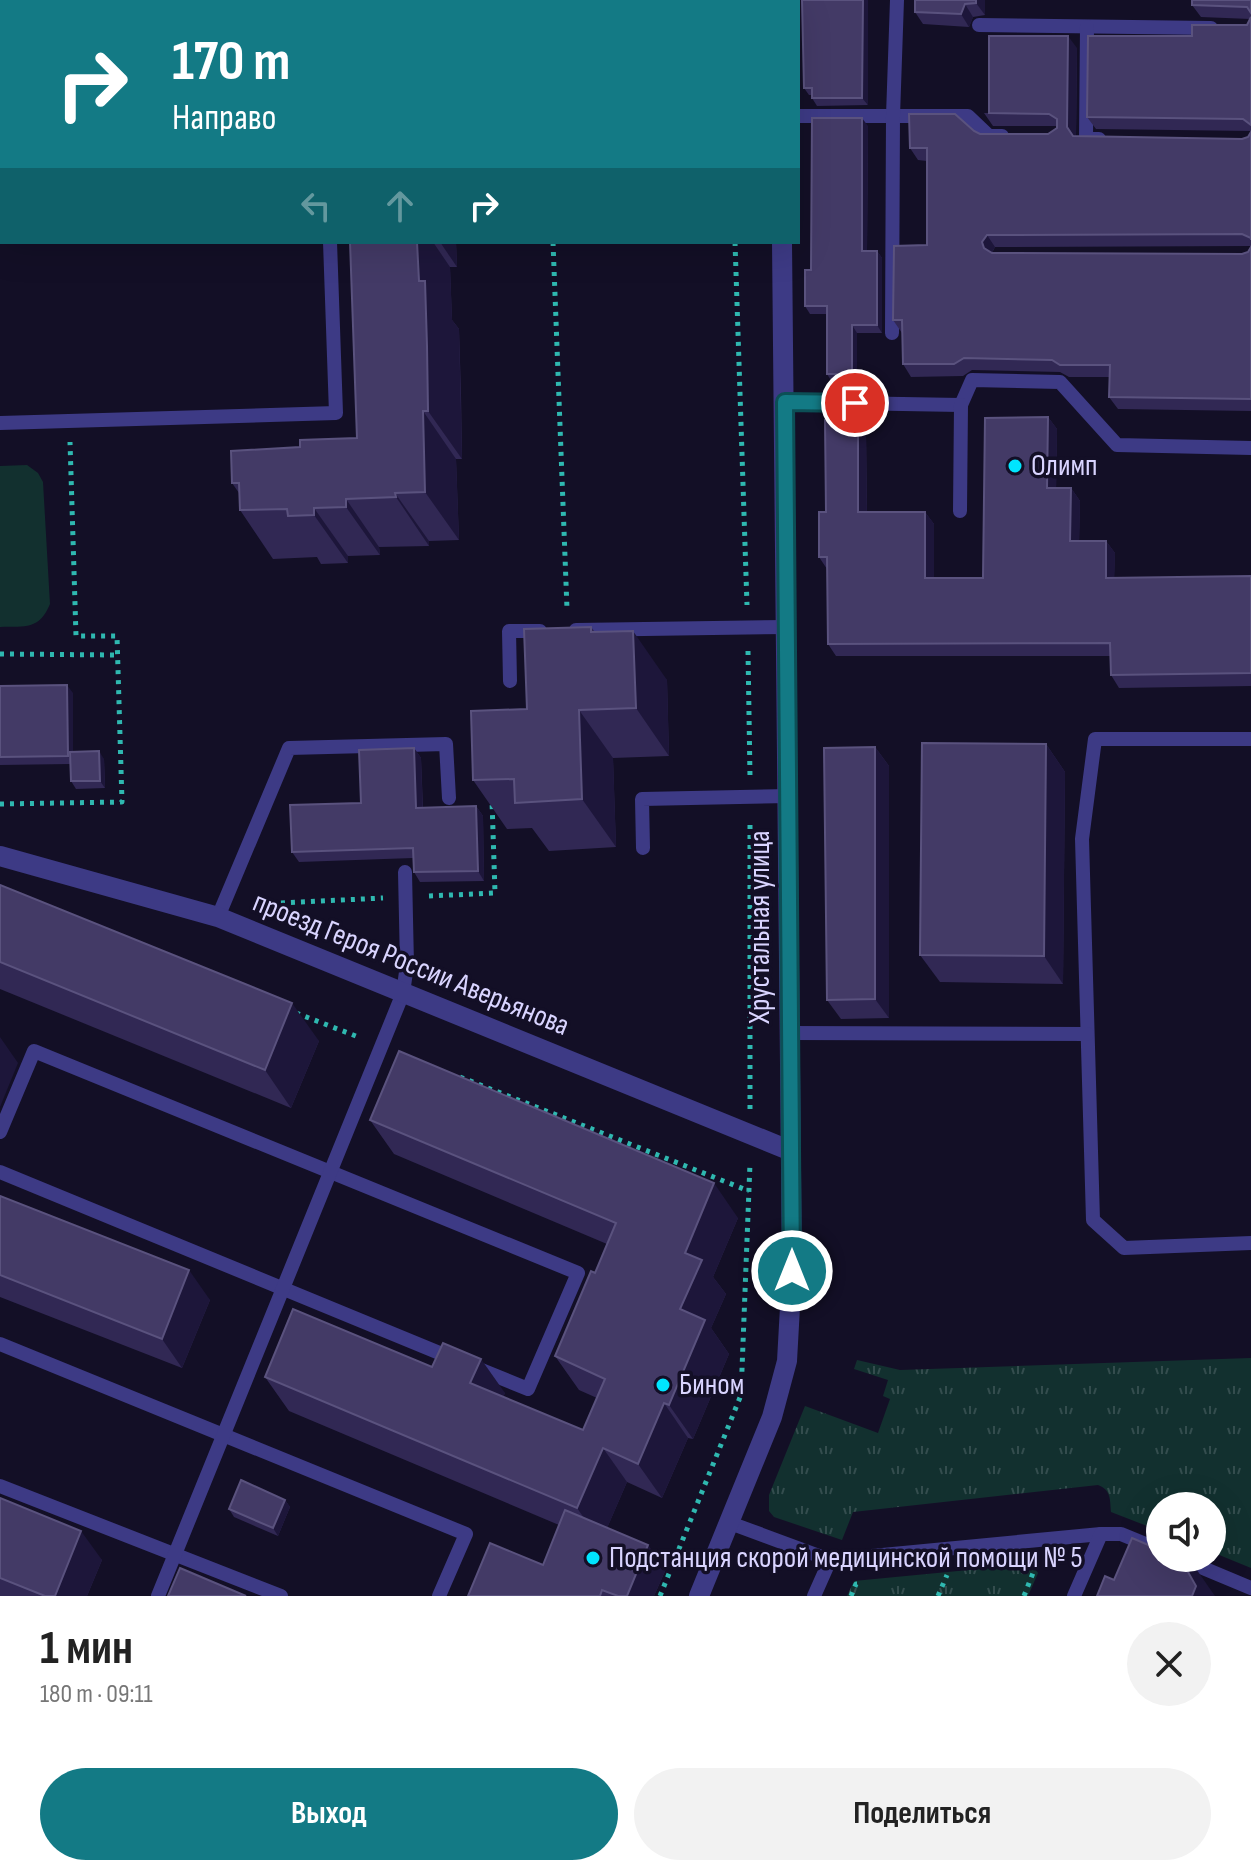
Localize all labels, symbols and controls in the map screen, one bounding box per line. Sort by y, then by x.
text: 170 m [172,29,290,96]
icon: right [40,32,144,136]
text: Направо [172,97,276,140]
icon: left [294,184,338,228]
icon: ahead [378,184,422,228]
icon: right [462,184,506,228]
pin [821,369,889,437]
icon: arrive [833,381,877,425]
place label: Олимп [1031,448,1098,484]
marker: Олимп [1006,457,1024,475]
street label: Хрустальная улица [742,830,778,1025]
street label: проезд Героя России Аверьянова [248,884,574,1044]
position arrow [750,1229,834,1313]
place label: Бином [679,1367,744,1403]
marker: Бином [654,1376,672,1394]
map controls [1146,1492,1226,1572]
button: sound [1146,1492,1226,1572]
place label: Подстанция скорой медицинской помощи № 5 [609,1540,1083,1576]
marker: Подстанция скорой медицинской помощи № 5 [584,1549,602,1567]
text: 1 мин [40,1620,133,1677]
button: close [1127,1622,1211,1706]
text: 180 m · 09:11 [40,1679,153,1710]
button: Выход [40,1768,618,1860]
button: Поделиться [634,1768,1211,1860]

